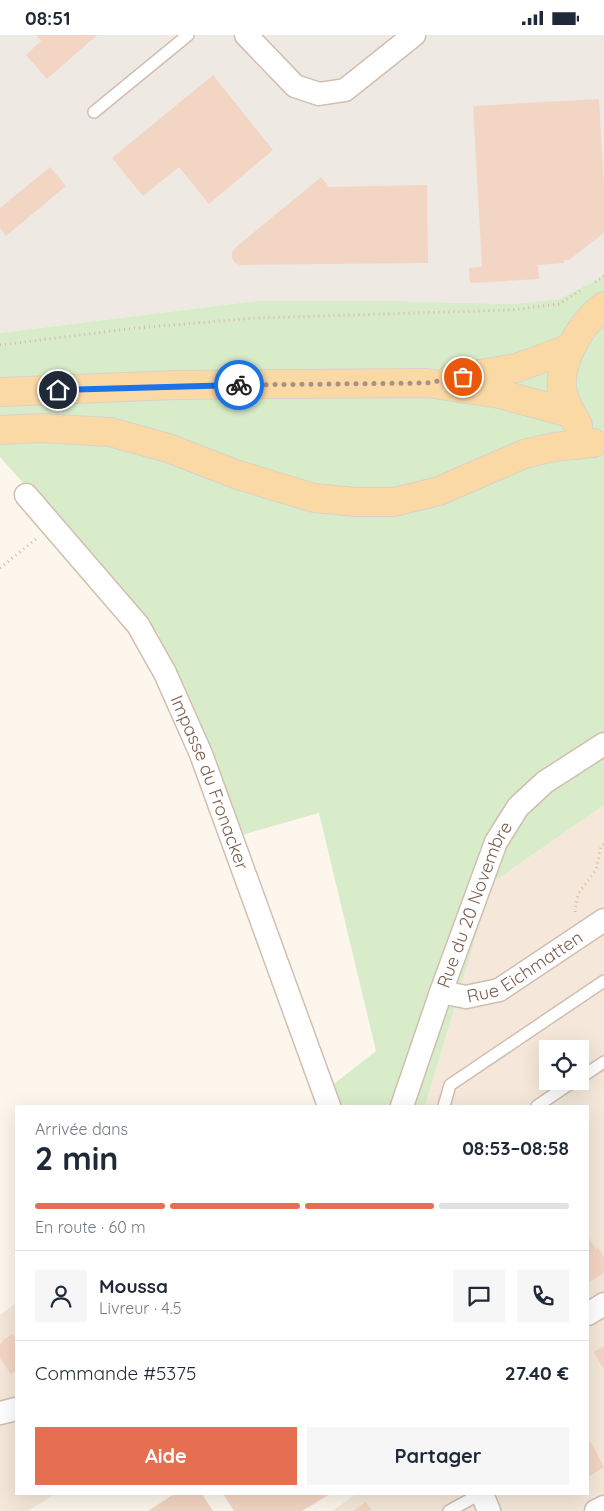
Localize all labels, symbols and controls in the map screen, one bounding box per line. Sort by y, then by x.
text: 08:51 [25,6,71,30]
pin [442,356,484,398]
courier [214,360,264,410]
icon: bag [449,363,477,391]
pin [37,369,79,411]
icon: bike [225,371,253,399]
icon: home [44,376,72,404]
street label: Impasse du Fronacker [165,691,254,873]
street label: Rue du 20 Novembre [431,817,517,991]
street label: Rue Eichmatten [465,926,587,1008]
map controls [539,1040,589,1090]
button: locate [539,1040,589,1090]
text: Arrivée dans [35,1119,128,1139]
text: 08:53–08:58 [462,1136,569,1160]
text: 2 min [35,1138,118,1178]
text: En route · 60 m [35,1217,146,1237]
button: person [35,1270,87,1322]
button: chat [453,1270,505,1322]
button: phone [517,1270,569,1322]
text: Moussa [99,1274,168,1298]
text: Livreur · 4.5 [99,1298,181,1318]
text: Commande #5375 [35,1361,196,1385]
text: 27.40 € [505,1361,569,1385]
button: Aide [35,1427,297,1485]
button: Partager [307,1427,569,1485]

